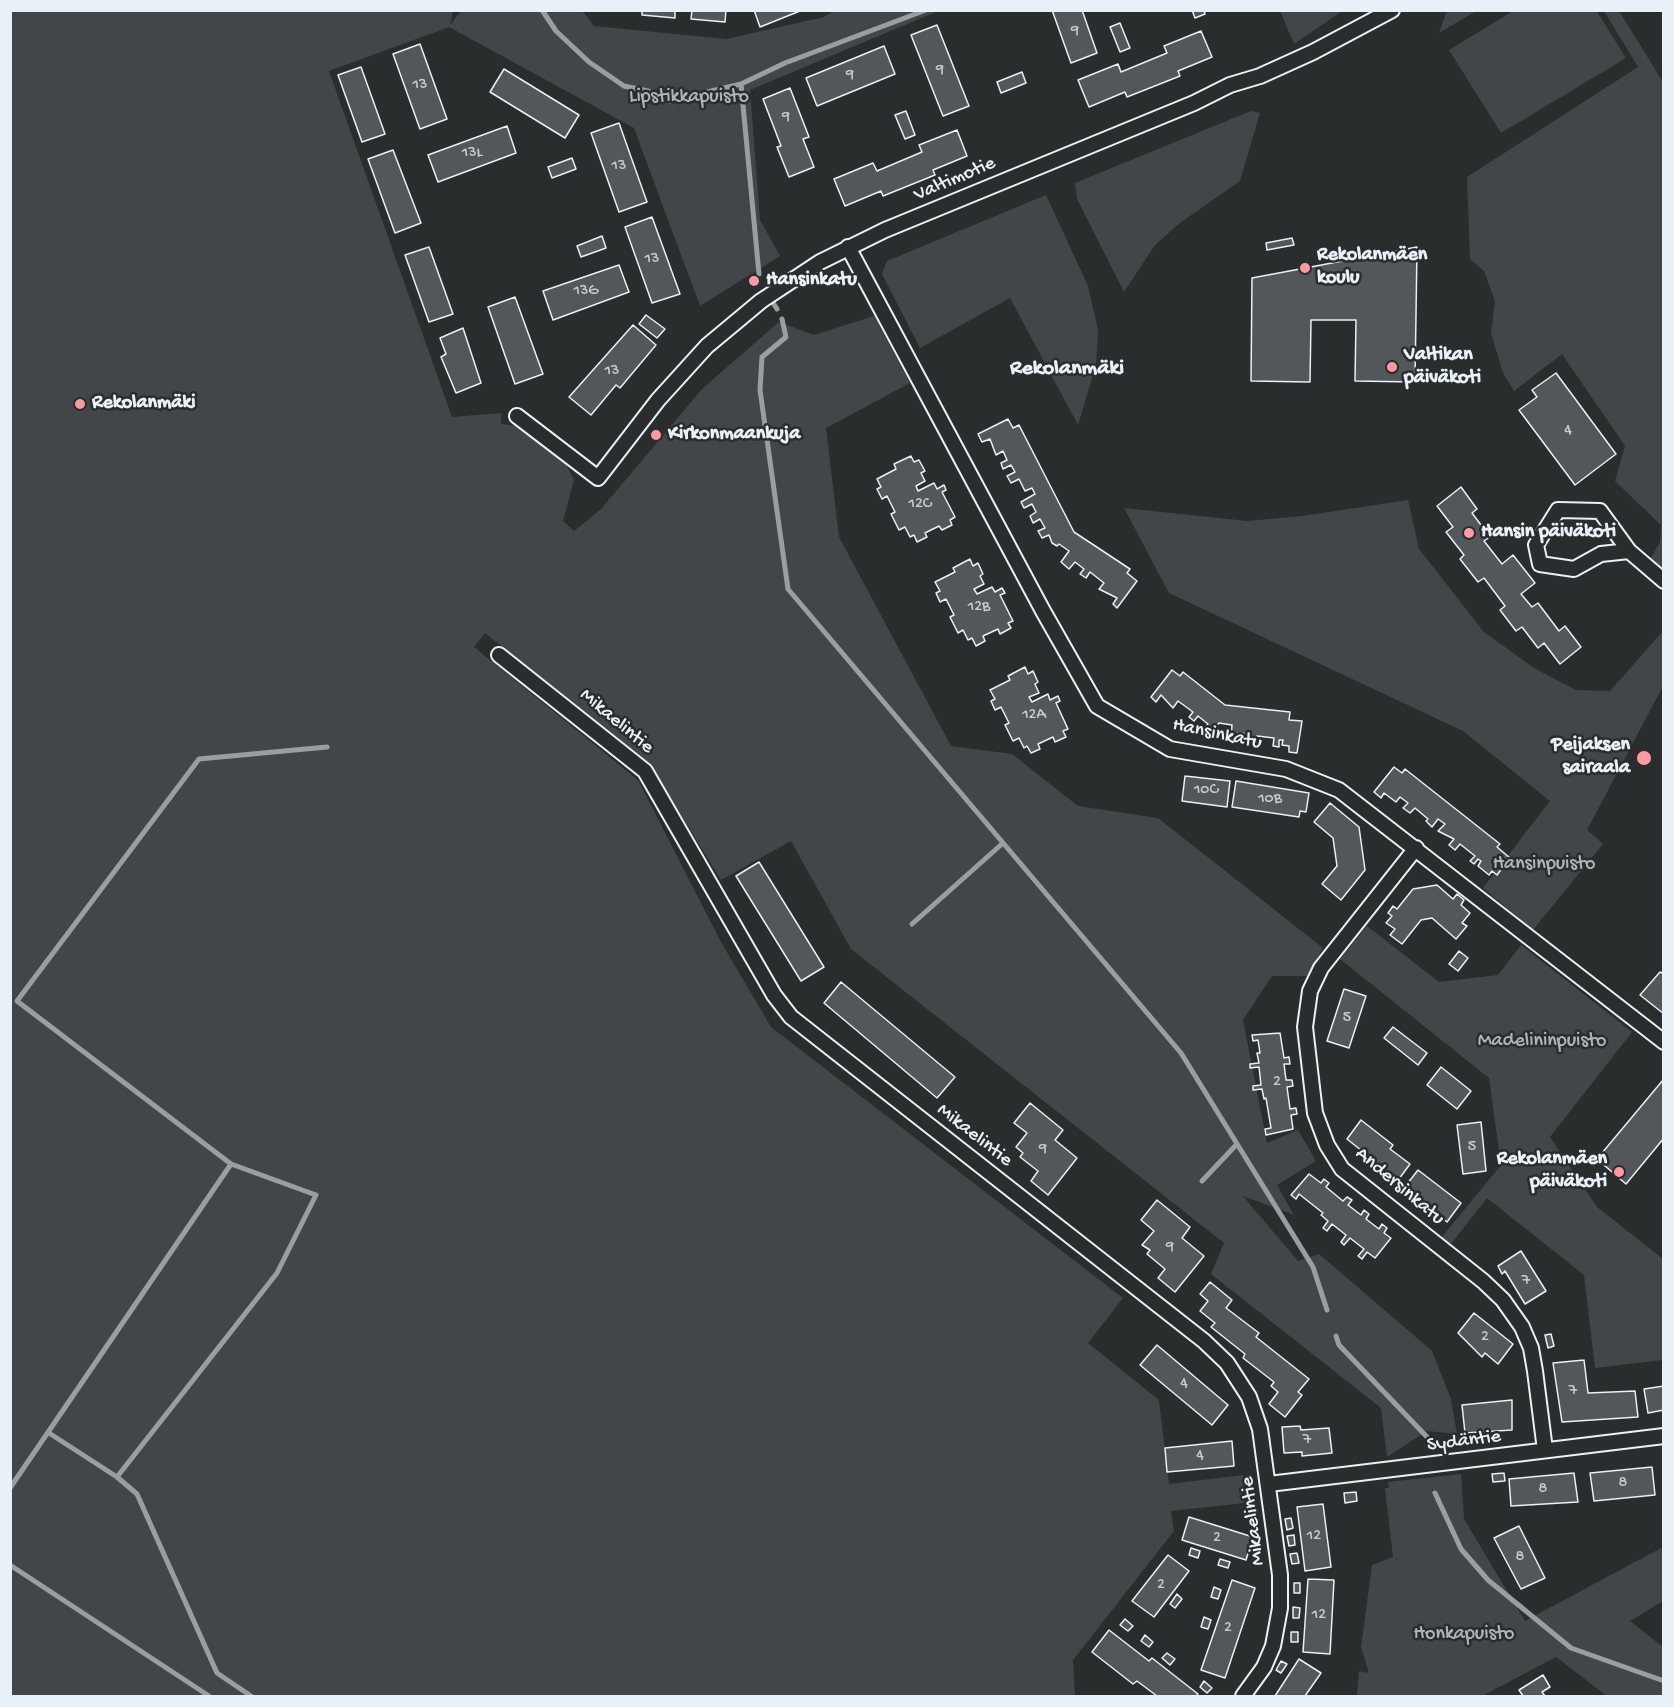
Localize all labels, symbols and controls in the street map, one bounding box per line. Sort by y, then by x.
house number: 9 [1071,22,1079,42]
house number: 9 [936,61,944,81]
house number: 9 [846,66,854,86]
house number: 13 [413,76,427,96]
park label: Lipstikkapuisto [629,86,749,110]
house number: 9 [782,108,790,128]
house number: 13L [462,144,482,164]
street label: Valtimotie [910,152,1000,208]
house number: 13 [612,157,626,177]
place label: Rekolanmäen koulu [1317,244,1427,291]
house number: 13 [645,250,659,270]
marker: Rekolanmäen koulu [1298,261,1312,275]
place label: Hansinkatu [766,269,857,293]
marker: Hansinkatu [747,274,761,288]
house number: 13G [574,282,598,302]
place label: Valtikan päiväkoti [1404,344,1481,391]
district label: Rekolanmäki [1010,357,1124,383]
marker: Valtikan päiväkoti [1385,360,1399,374]
house number: 13 [605,362,619,382]
place label: Rekolanmäki [92,392,196,416]
marker: Rekolanmäki [73,397,87,411]
house number: 4 [1564,422,1572,442]
place label: Kirkonmaankuja [668,423,800,447]
marker: Kirkonmaankuja [649,428,663,442]
house number: 12C [909,495,931,515]
place label: Hansin päiväkoti [1481,521,1616,545]
marker: Hansin päiväkoti [1462,526,1476,540]
house number: 12B [968,598,990,618]
street label: Mikaelintie [574,684,658,760]
house number: 12A [1022,706,1046,726]
street label: Hansinkatu [1170,714,1264,756]
place label: Peijaksen sairaala [1551,734,1630,781]
marker: Peijaksen sairaala [1635,749,1653,767]
house number: 10C [1194,781,1218,801]
house number: 10B [1258,790,1282,810]
park label: Hansinpuisto [1493,853,1595,877]
house number: 5 [1343,1009,1351,1029]
park label: Madelininpuisto [1478,1030,1606,1054]
house number: 2 [1273,1073,1281,1093]
street label: Mikaelintie [931,1099,1017,1173]
house number: 5 [1468,1138,1476,1158]
house number: 9 [1039,1140,1047,1160]
street label: Andersinkatu [1349,1143,1449,1231]
place label: Rekolanmäen päiväkoti [1497,1148,1607,1195]
marker: Rekolanmäen päiväkoti [1612,1165,1626,1179]
house number: 9 [1166,1238,1174,1258]
house number: 7 [1522,1272,1530,1292]
house number: 2 [1481,1328,1489,1348]
house number: 4 [1180,1375,1188,1395]
house number: 7 [1569,1382,1577,1402]
street label: Sydäntie [1426,1426,1502,1458]
house number: 7 [1303,1431,1311,1451]
house number: 4 [1196,1447,1204,1467]
house number: 8 [1619,1474,1627,1494]
street label: Mikaelintie [1237,1475,1271,1567]
house number: 8 [1539,1480,1547,1500]
house number: 12 [1307,1527,1321,1547]
house number: 2 [1213,1529,1221,1549]
house number: 8 [1516,1548,1524,1568]
house number: 2 [1157,1576,1165,1596]
house number: 12 [1312,1606,1326,1626]
house number: 2 [1224,1619,1232,1639]
park label: Honkapuisto [1414,1623,1514,1647]

